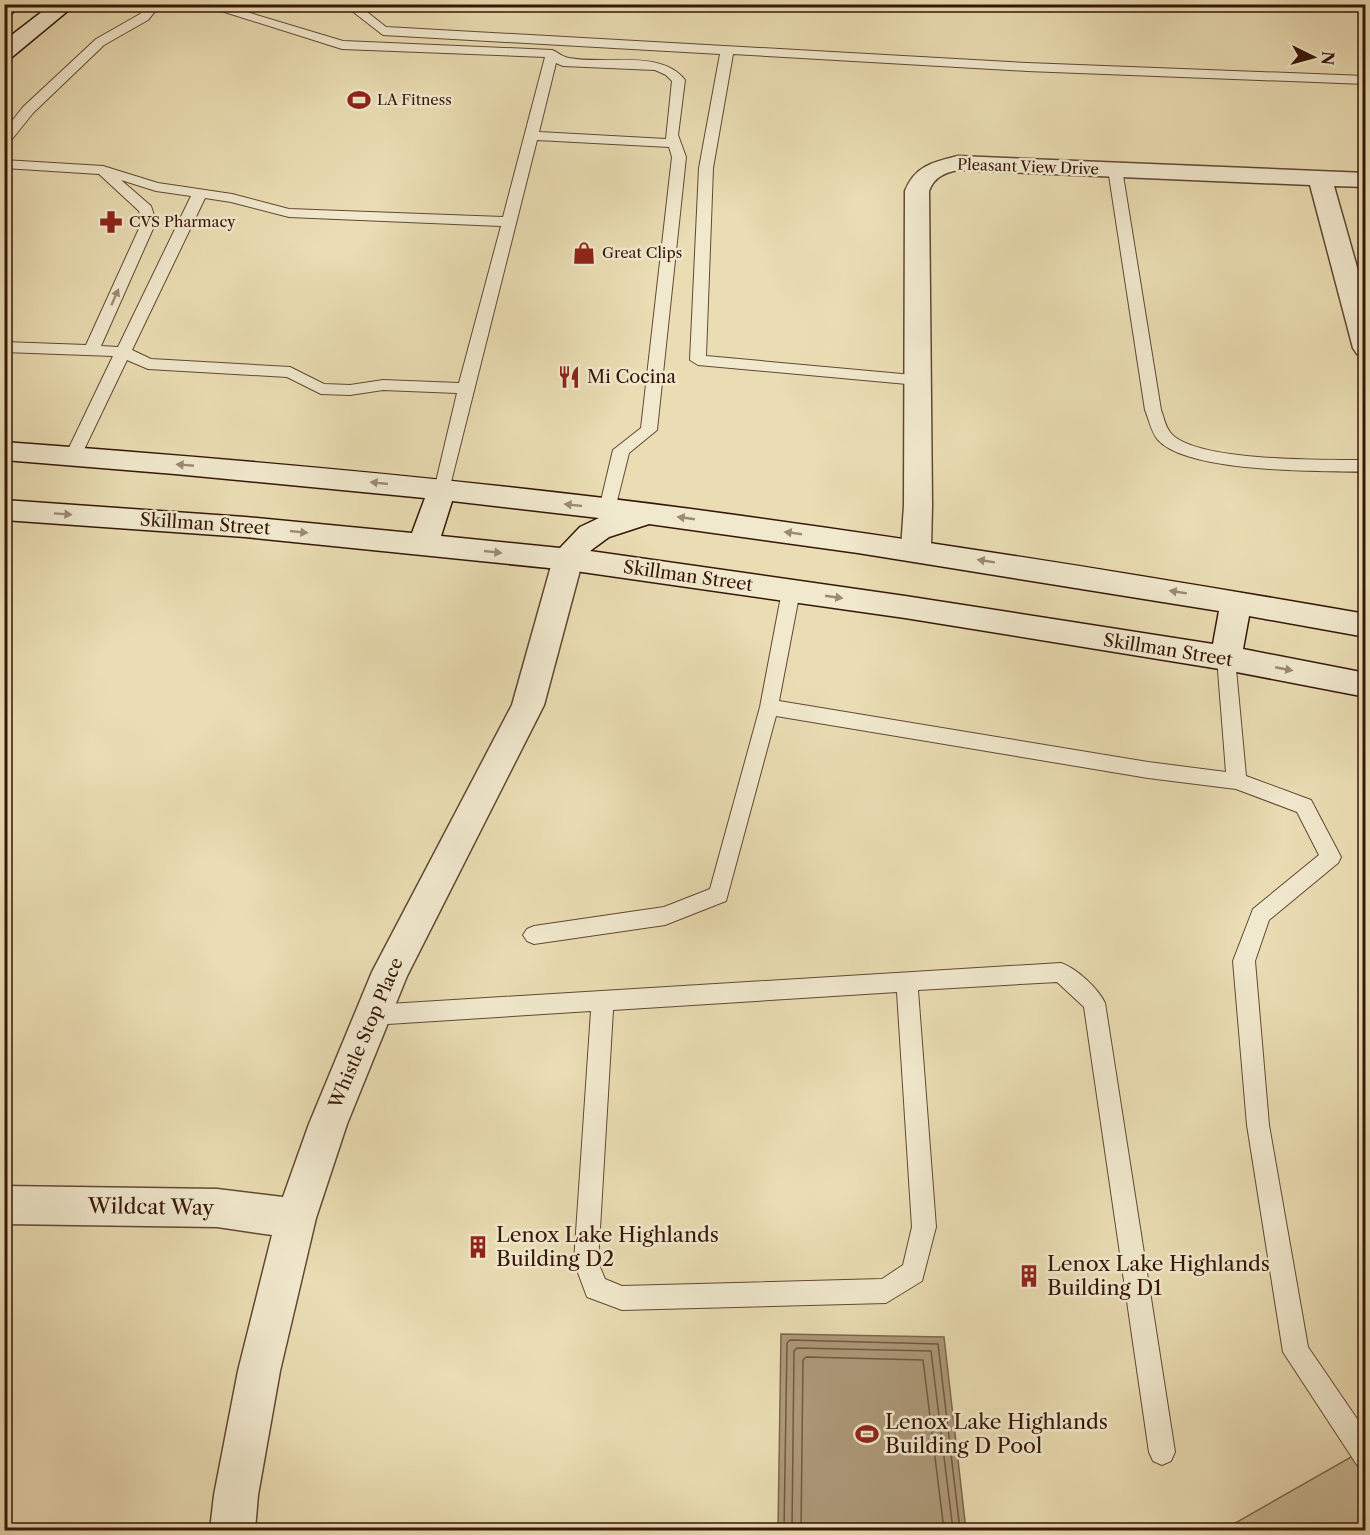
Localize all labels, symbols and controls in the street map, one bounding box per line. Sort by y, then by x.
north arrow [1283,27,1343,87]
text: N [1317,51,1339,66]
sports icon: LA Fitness [346,87,372,113]
place label: LA Fitness [377,90,452,109]
street label: Pleasant View Drive [957,155,1099,178]
pharmacy icon: CVS Pharmacy [98,209,124,235]
place label: CVS Pharmacy [129,212,236,231]
shop icon: Great Clips [571,240,597,266]
place label: Great Clips [602,243,682,262]
one-way arrow [111,289,120,306]
restaurant icon: Mi Cocina [556,364,582,390]
place label: Mi Cocina [587,366,677,388]
one-way arrow [176,460,195,469]
one-way arrow [370,478,389,488]
one-way arrow [564,500,583,510]
street label: Skillman Street [139,508,272,540]
one-way arrow [53,509,72,519]
one-way arrow [676,514,695,523]
one-way arrow [290,527,309,537]
one-way arrow [783,528,802,538]
one-way arrow [484,547,503,557]
street label: Skillman Street [622,556,755,596]
one-way arrow [976,556,995,565]
one-way arrow [1169,588,1188,597]
one-way arrow [825,593,844,602]
street label: Skillman Street [1102,629,1235,671]
one-way arrow [1274,665,1293,674]
street label: Whistle Stop Place [324,954,408,1113]
street label: Wildcat Way [87,1193,215,1220]
place label: Lenox Lake Highlands Building D2 [496,1222,719,1271]
building icon: Lenox Lake Highlands Building D2 [465,1234,491,1260]
place label: Lenox Lake Highlands Building D1 [1047,1251,1270,1300]
building icon: Lenox Lake Highlands Building D1 [1016,1263,1042,1289]
place label: Lenox Lake Highlands Building D Pool [885,1409,1108,1458]
sports icon: Lenox Lake Highlands Building D Pool [854,1421,880,1447]

